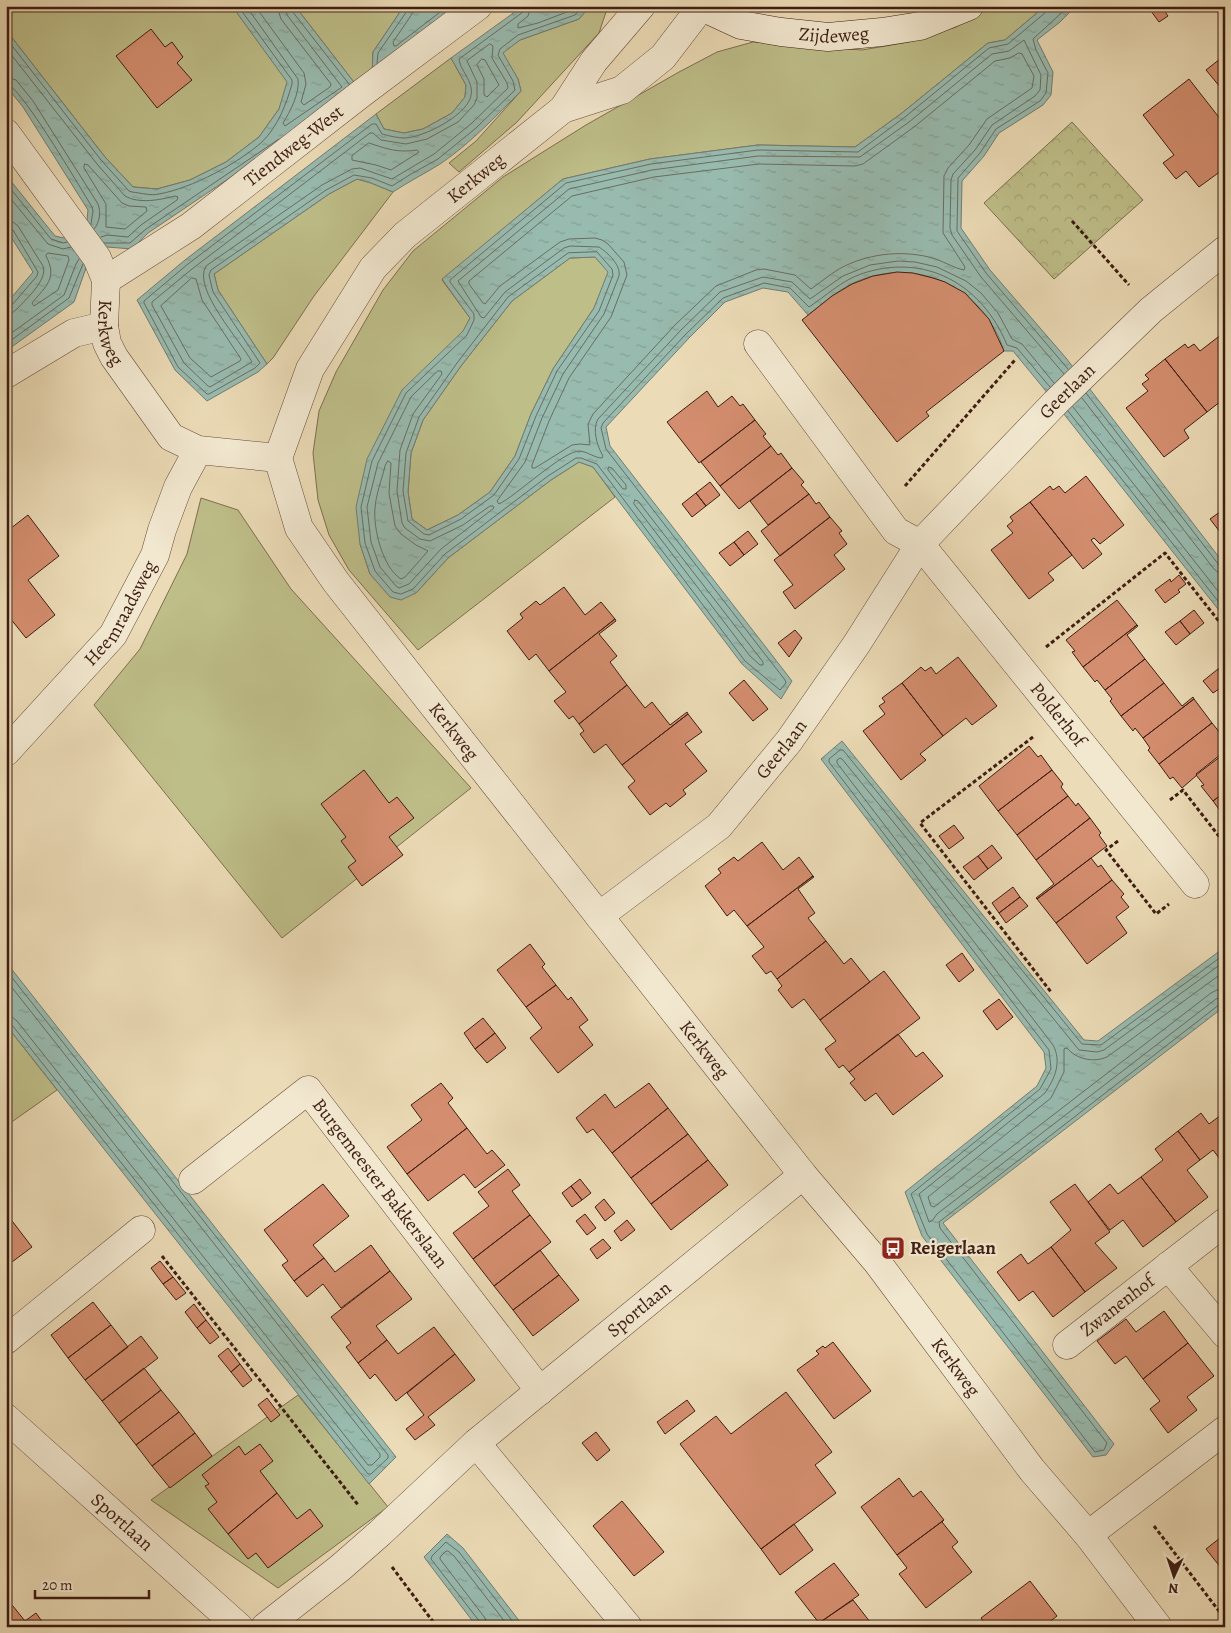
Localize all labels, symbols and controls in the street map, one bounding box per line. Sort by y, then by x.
street label: Zijdeweg [797,20,871,50]
street label: Tiendweg-West [239,99,349,193]
street label: Kerkweg [442,146,511,209]
street label: Kerkweg [91,299,130,372]
street label: Geerlaan [1033,358,1101,425]
street label: Heemraadsweg [78,555,163,672]
street label: Polderhof [1024,677,1094,754]
street label: Kerkweg [423,697,485,766]
street label: Geerlaan [750,714,813,785]
street label: Kerkweg [673,1015,736,1085]
street label: Burgemeester Bakkerslaan [306,1093,454,1274]
bus stop icon: Reigerlaan [880,1235,906,1261]
place label: Reigerlaan [910,1235,996,1261]
street label: Zwanenhof [1075,1267,1162,1343]
street label: Sportlaan [601,1275,677,1343]
street label: Kerkweg [925,1332,986,1402]
street label: Sportlaan [85,1487,159,1557]
north arrow [1148,1550,1198,1600]
scale bar [35,1568,149,1600]
text: 20 m [42,1575,73,1595]
text: N [1168,1579,1179,1598]

